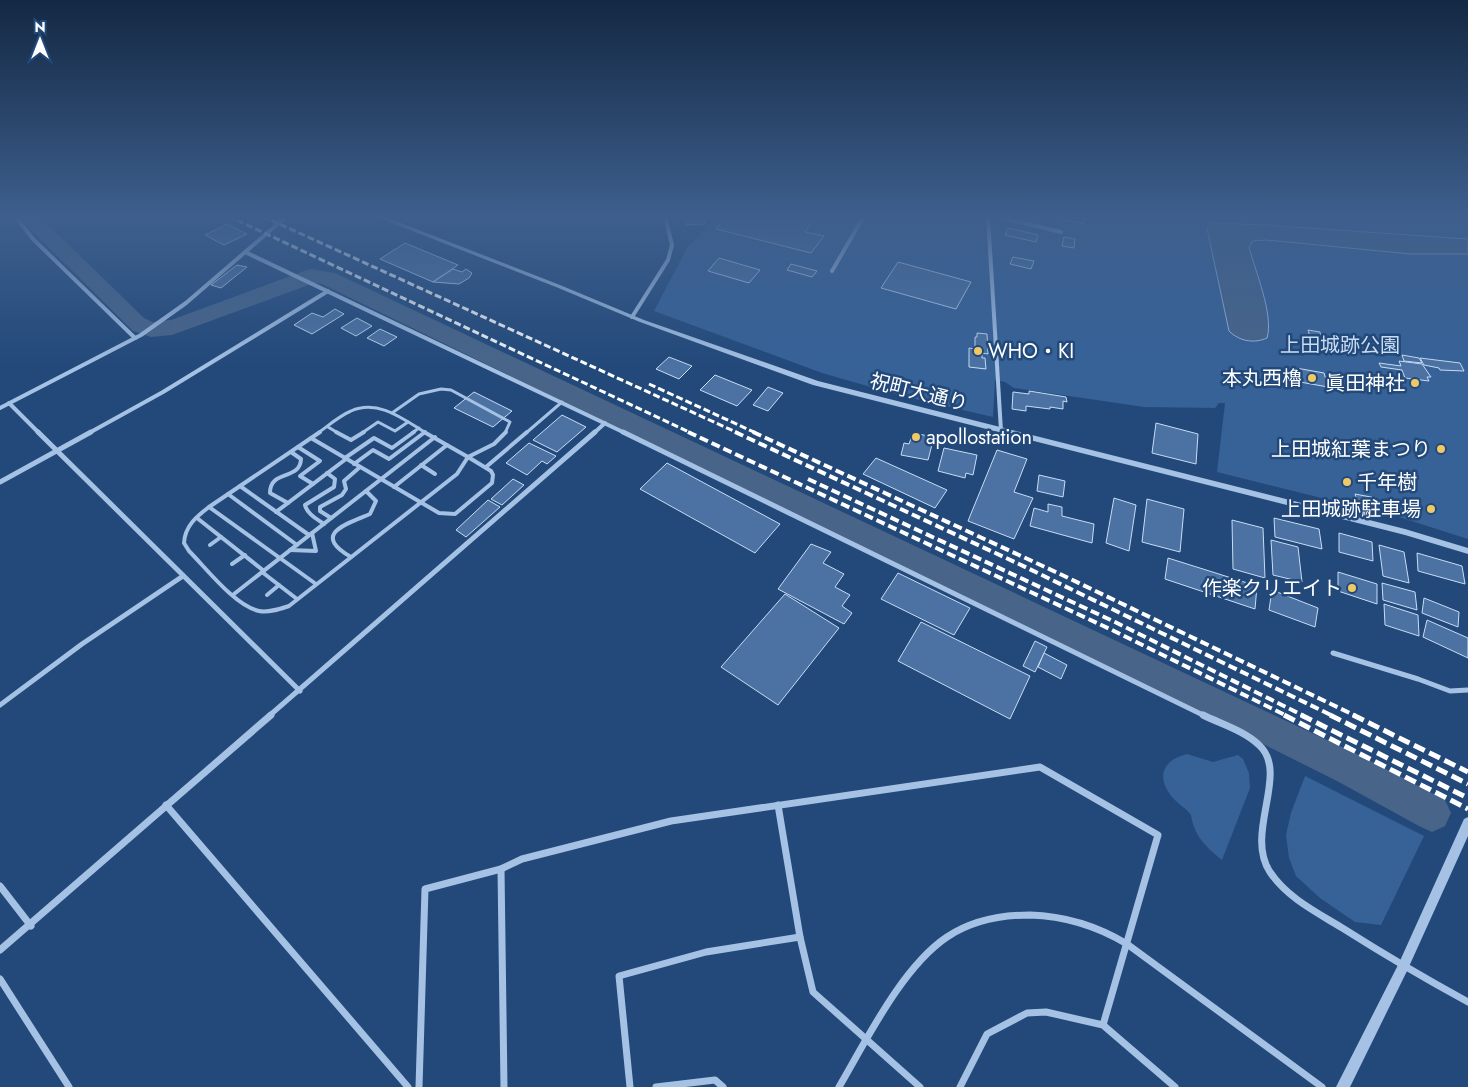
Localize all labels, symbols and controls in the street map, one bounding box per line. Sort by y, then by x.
north arrow [15,15,65,65]
text: N [34,17,46,37]
park label: 上田城跡公園 [1280,331,1400,360]
place label: WHO・KI [988,337,1074,366]
marker: WHO・KI [972,345,984,357]
place label: 本丸西櫓 [1222,364,1302,393]
street label: 祝町大通り [867,366,971,419]
place label: 眞田神社 [1325,369,1405,398]
marker: 本丸西櫓 [1306,372,1318,384]
marker: 眞田神社 [1409,377,1421,389]
place label: apollostation [926,423,1032,452]
marker: apollostation [910,431,922,443]
place label: 上田城紅葉まつり [1271,435,1431,464]
marker: 上田城紅葉まつり [1435,443,1447,455]
place label: 千年樹 [1357,468,1417,497]
marker: 千年樹 [1341,476,1353,488]
place label: 上田城跡駐車場 [1281,495,1421,524]
marker: 上田城跡駐車場 [1425,503,1437,515]
place label: 作楽クリエイト [1202,574,1342,603]
marker: 作楽クリエイト [1346,582,1358,594]

